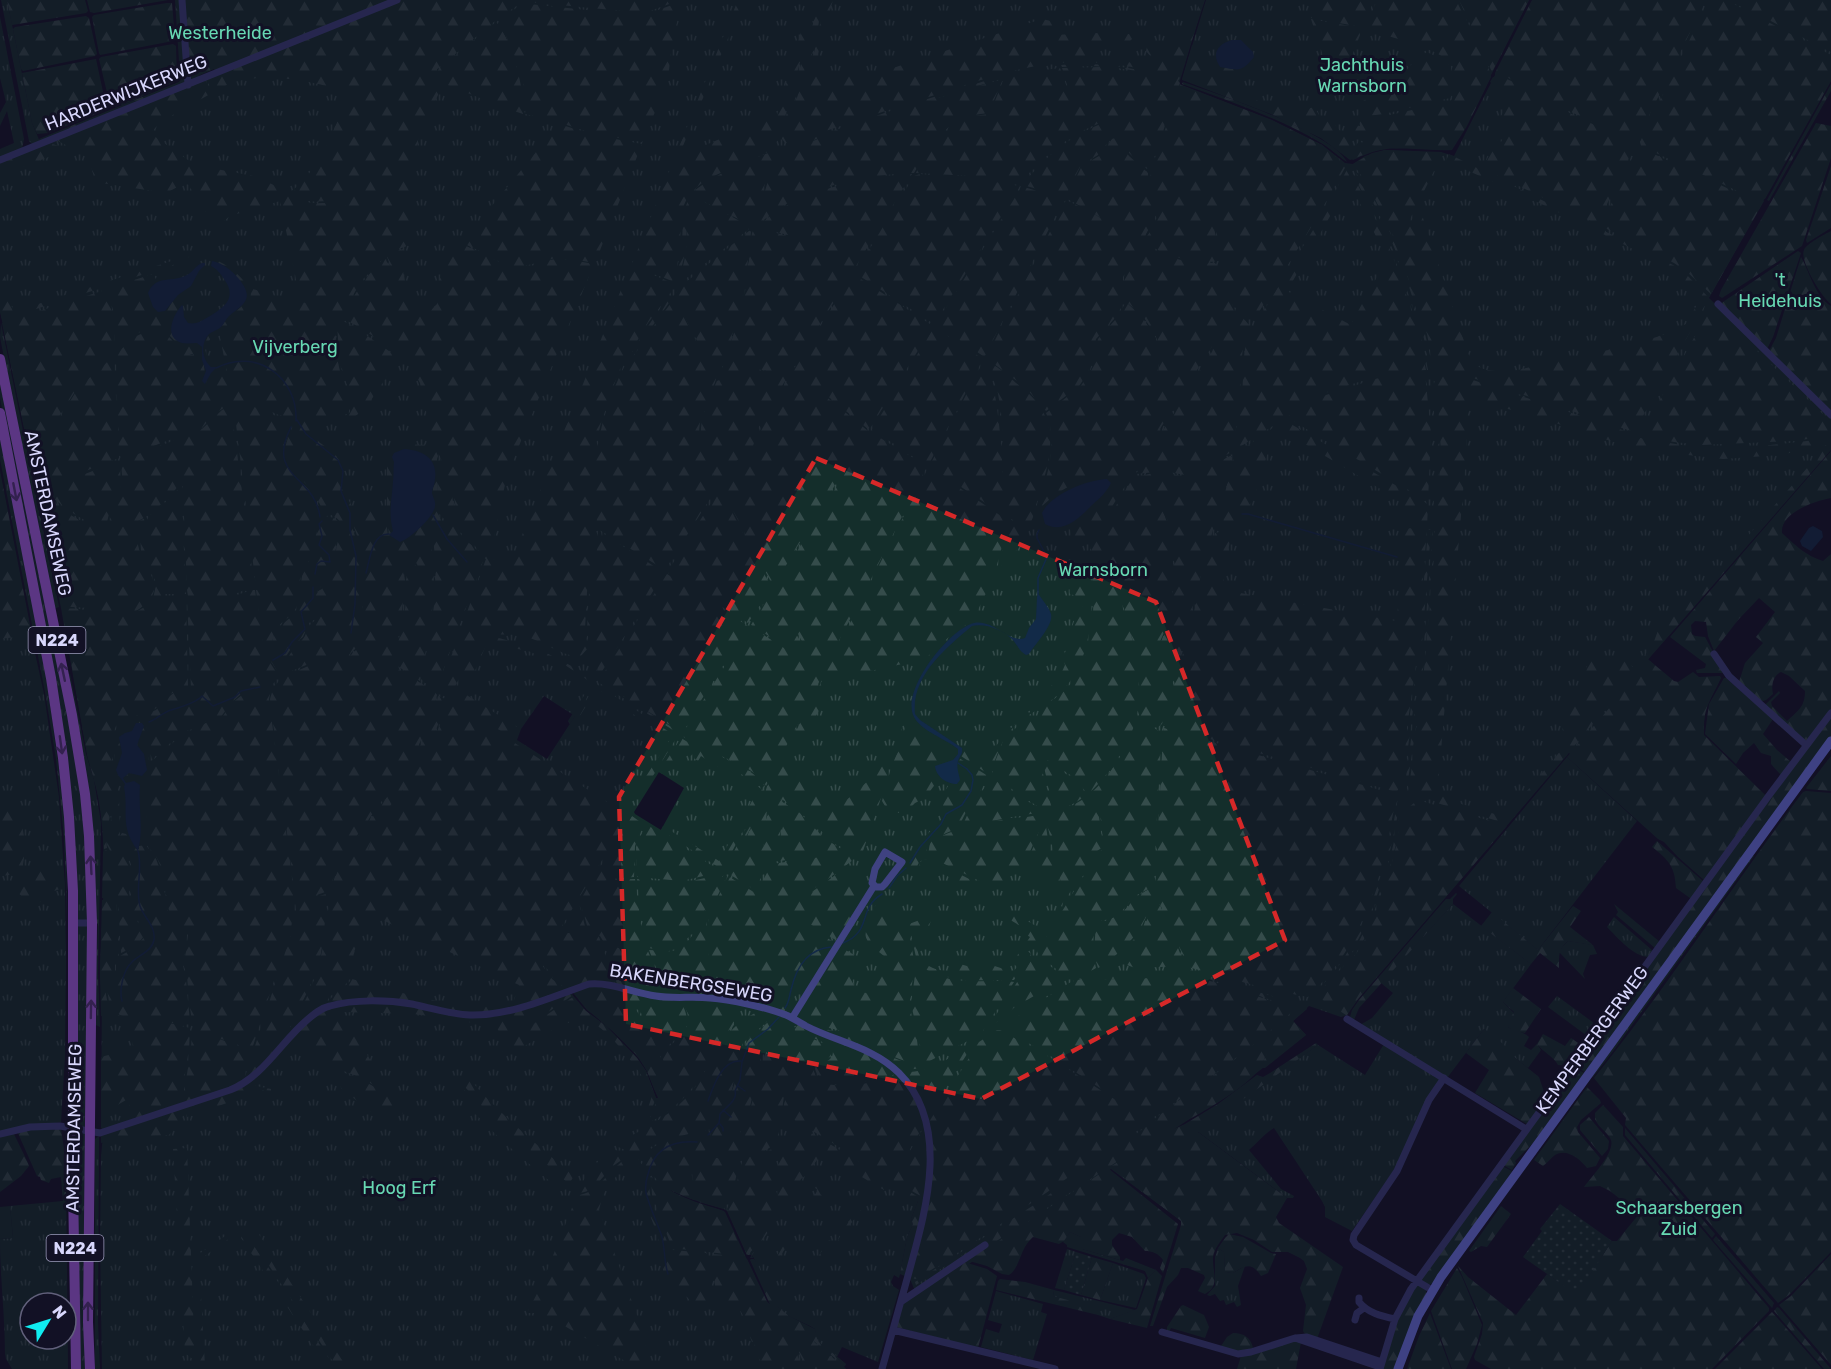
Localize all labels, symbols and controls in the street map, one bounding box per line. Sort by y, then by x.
park label: Westerheide [168,22,272,44]
street label: HARDERWIJKERWEG [42,50,210,136]
park label: Jachthuis Warnsborn [1317,54,1407,97]
park label: 't Heidehuis [1738,269,1822,312]
park label: Vijverberg [252,336,338,358]
street label: AMSTERDAMSEWEG [20,428,76,598]
one-way arrow [10,481,21,501]
park label: Warnsborn [1058,559,1148,581]
road number: N224 [28,627,86,653]
one-way arrow [57,663,68,682]
one-way arrow [56,735,67,755]
one-way arrow [85,855,96,875]
street label: BAKENBERGSEWEG [608,959,774,1007]
street label: KEMPERBERGERWEG [1531,962,1653,1118]
one-way arrow [85,999,97,1019]
street label: AMSTERDAMSEWEG [62,1044,86,1212]
park label: Hoog Erf [362,1177,436,1199]
park label: Schaarsbergen Zuid [1615,1197,1743,1240]
road number: N224 [46,1235,104,1261]
north arrow [18,1291,78,1351]
one-way arrow [82,1301,94,1321]
text: N [48,1302,70,1322]

